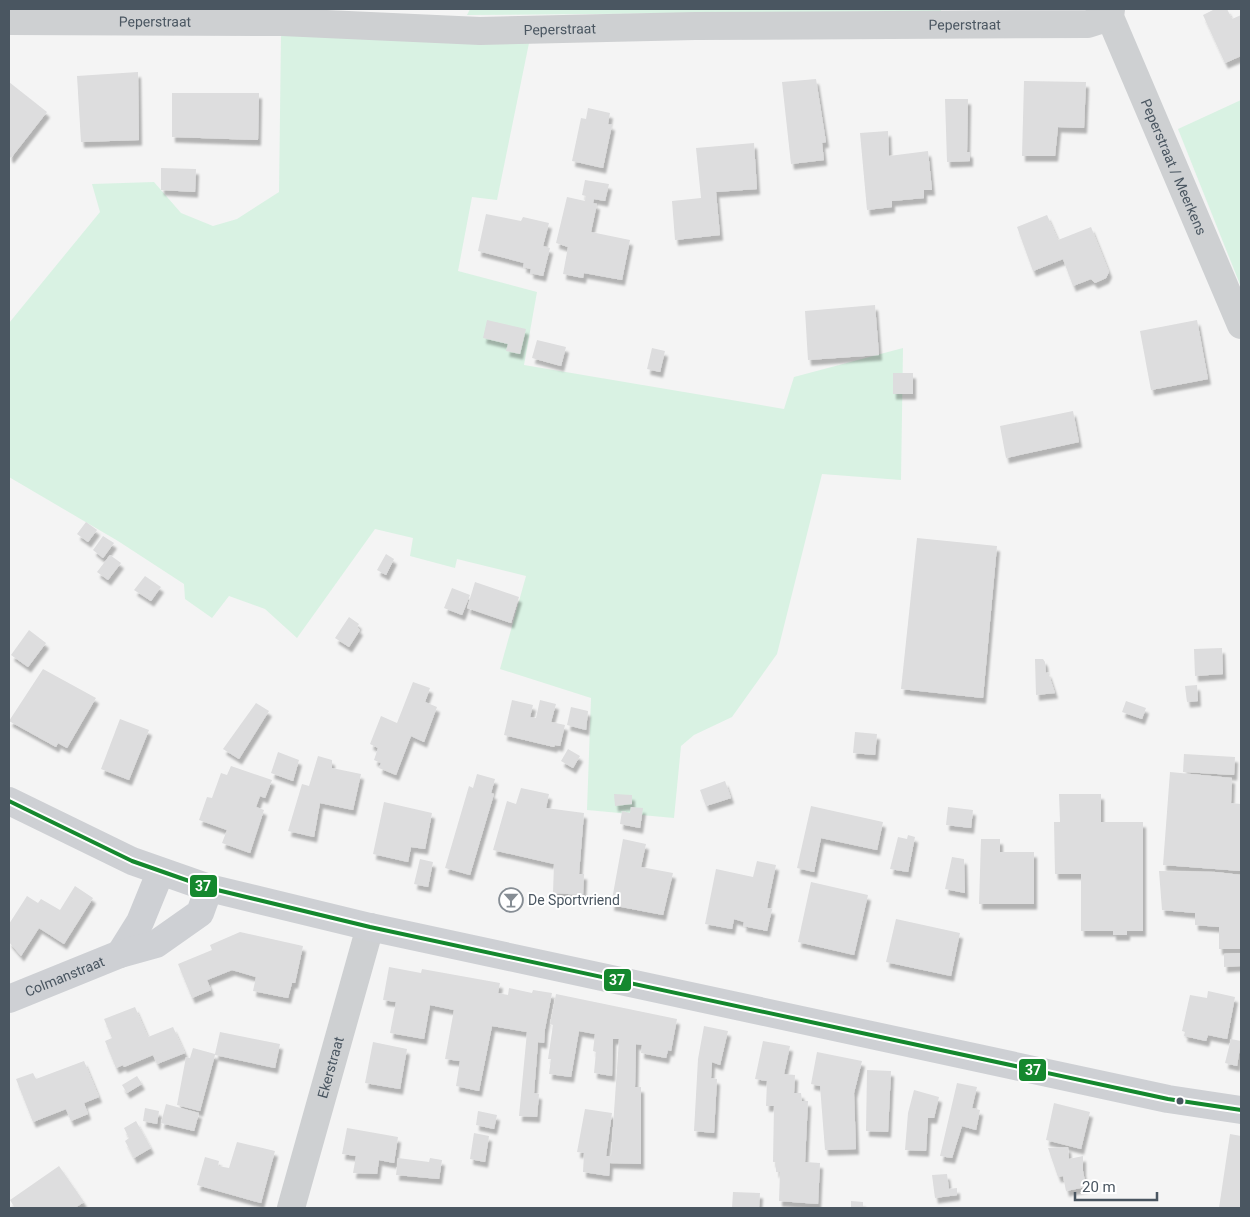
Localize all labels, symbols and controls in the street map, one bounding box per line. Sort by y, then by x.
street label: Peperstraat [119,13,192,30]
street label: Peperstraat [928,16,1001,33]
street label: Peperstraat [523,20,597,38]
street label: Peperstraat / Meerkens [1138,96,1210,237]
line badge: 37 [189,874,218,898]
text: 37 [195,878,211,894]
bar icon: De Sportvriend [498,887,524,913]
place label: De Sportvriend [528,892,620,908]
street label: Colmanstraat [23,953,107,1000]
line badge: 37 [603,968,632,992]
text: 37 [609,972,625,988]
street label: Ekerstraat [314,1034,347,1100]
line badge: 37 [1018,1058,1047,1082]
text: 37 [1025,1062,1041,1078]
unlabelled marker [1175,1096,1185,1106]
scale bar [1075,1170,1158,1202]
text: 20 m [1082,1178,1116,1196]

